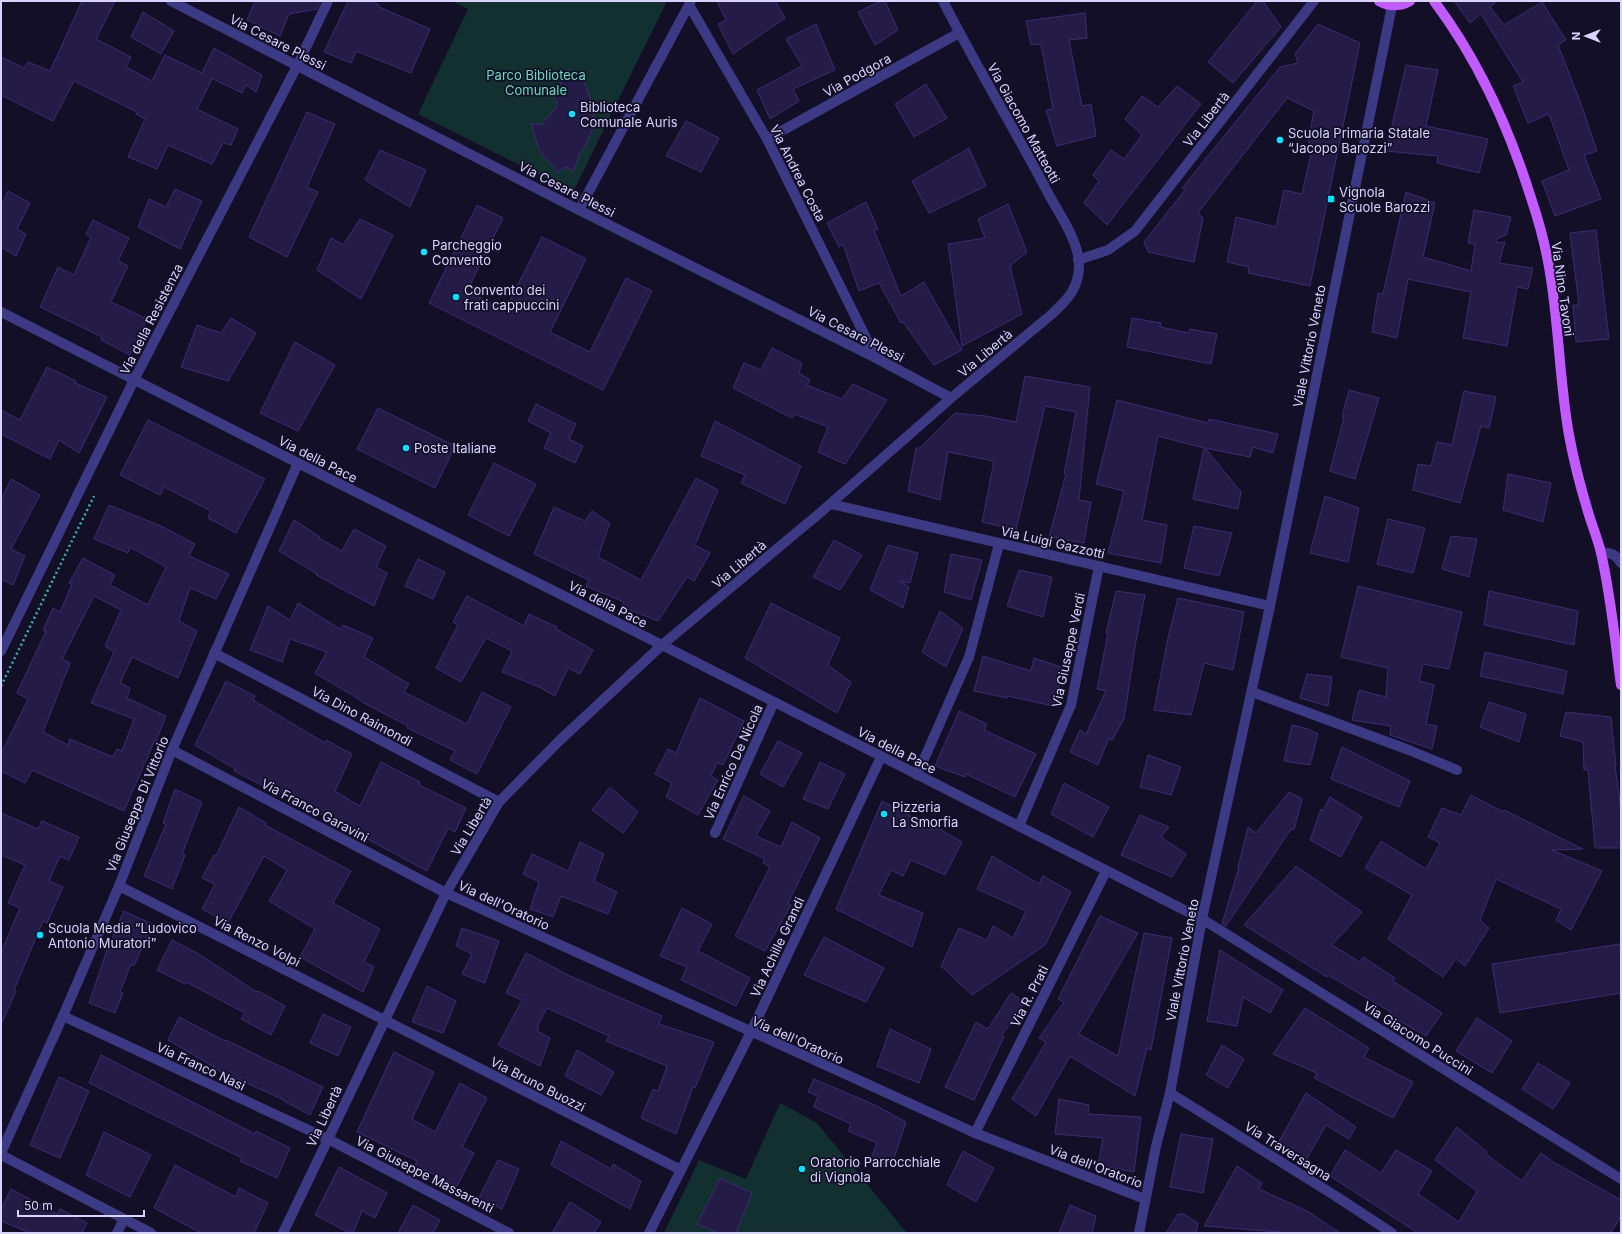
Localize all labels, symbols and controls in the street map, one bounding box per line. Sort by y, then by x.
street label: Via Cesare Plessi [227,11,329,73]
north arrow [1566,16,1606,56]
text: N [1569,32,1583,40]
street label: Via Podgora [820,50,894,100]
street label: Via Giacomo Matteotti [984,60,1064,186]
park label: Parco Biblioteca Comunale [486,67,586,98]
street label: Via Libertà [1179,88,1233,150]
place label: Biblioteca Comunale Auris [580,99,678,130]
marker: Biblioteca Comunale Auris [567,109,577,119]
street label: Via Andrea Costa [767,122,829,224]
place label: Scuola Primaria Statale “Jacopo Barozzi” [1288,125,1430,156]
marker: Scuola Primaria Statale “Jacopo Barozzi” [1275,135,1285,145]
street label: Via Cesare Plessi [516,158,618,220]
place label: Vignola Scuole Barozzi [1339,184,1430,215]
marker: Vignola Scuole Barozzi [1326,194,1336,204]
place label: Parcheggio Convento [432,237,502,268]
street label: Via Nino Tavoni [1548,241,1578,337]
marker: Parcheggio Convento [419,247,429,257]
street label: Via della Resistenza [116,261,186,377]
place label: Convento dei frati cappuccini [464,282,559,313]
street label: Viale Vittorio Veneto [1289,283,1329,409]
marker: Convento dei frati cappuccini [451,292,461,302]
street label: Via Cesare Plessi [805,303,907,365]
street label: Via Libertà [955,326,1015,380]
street label: Via della Pace [276,432,360,486]
place label: Poste Italiane [414,440,496,456]
marker: Poste Italiane [401,443,411,453]
street label: Via Luigi Gazzotti [999,522,1107,562]
street label: Via Libertà [709,537,769,591]
street label: Via della Pace [566,577,650,631]
street label: Via Giuseppe Verdi [1048,591,1088,709]
street label: Via Dino Raimondi [309,683,415,749]
street label: Via Enrico De Nicola [700,702,766,822]
street label: Via della Pace [855,723,939,777]
street label: Via Giuseppe Di Vittorio [102,733,172,874]
street label: Via Franco Garavini [259,775,371,845]
street label: Via Libertà [447,794,495,858]
place label: Pizzeria La Smorfia [892,799,958,830]
marker: Pizzeria La Smorfia [879,809,889,819]
street label: Via dell'Oratorio [456,877,552,933]
street label: Via Achille Grandi [747,894,807,1000]
street label: Viale Vittorio Veneto [1162,897,1202,1023]
street label: Via Renzo Volpi [211,912,303,970]
place label: Scuola Media “Ludovico Antonio Muratori” [48,920,197,951]
marker: Scuola Media “Ludovico Antonio Muratori” [35,930,45,940]
street label: Via R. Prati [1007,963,1051,1029]
street label: Via Giacomo Puccini [1360,998,1476,1078]
street label: Via dell'Oratorio [750,1013,847,1068]
street label: Via Franco Nasi [154,1038,248,1094]
street label: Via Bruno Buozzi [488,1053,588,1115]
street label: Via Libertà [303,1083,345,1149]
street label: Via Traversagna [1242,1118,1334,1184]
street label: Via Giuseppe Massarenti [353,1132,497,1216]
street label: Via dell'Oratorio [1047,1141,1145,1191]
place label: Oratorio Parrocchiale di Vignola [810,1154,941,1185]
marker: Oratorio Parrocchiale di Vignola [797,1164,807,1174]
scale bar [18,1192,144,1218]
text: 50 m [24,1198,53,1213]

